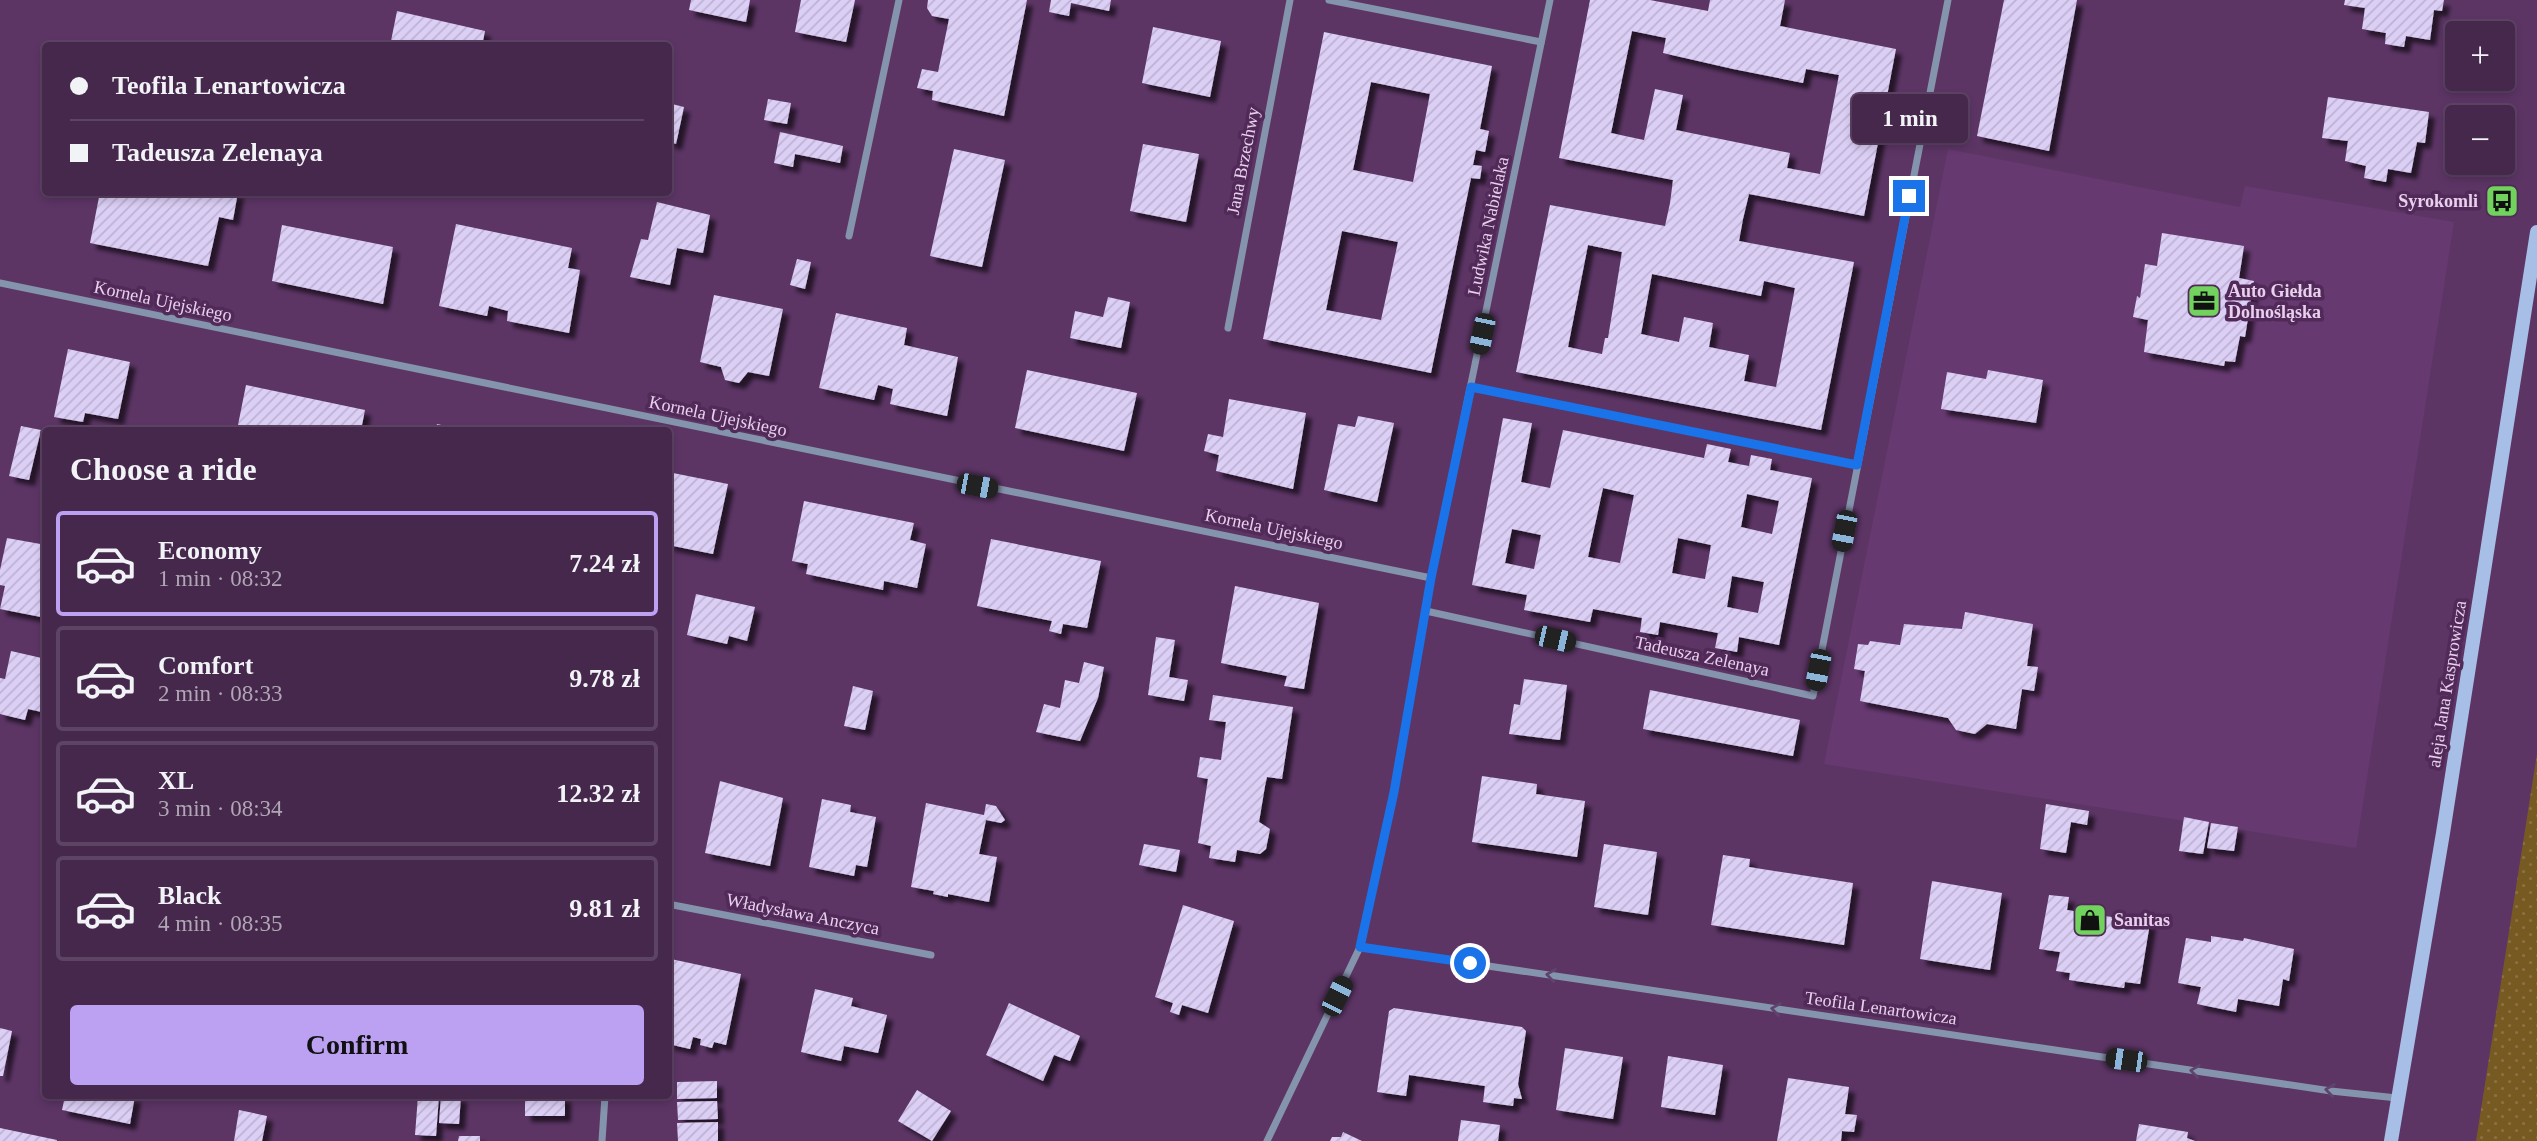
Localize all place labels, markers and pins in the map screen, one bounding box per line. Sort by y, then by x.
bus stop icon: Syrokomli [2483,182,2521,220]
place label: Syrokomli [2398,191,2478,211]
place label: Auto Giełda Dolnośląska [2228,281,2322,322]
office icon: Auto Giełda Dolnośląska [2185,282,2223,320]
shop icon: Sanitas [2071,901,2109,939]
place label: Sanitas [2114,910,2170,930]

